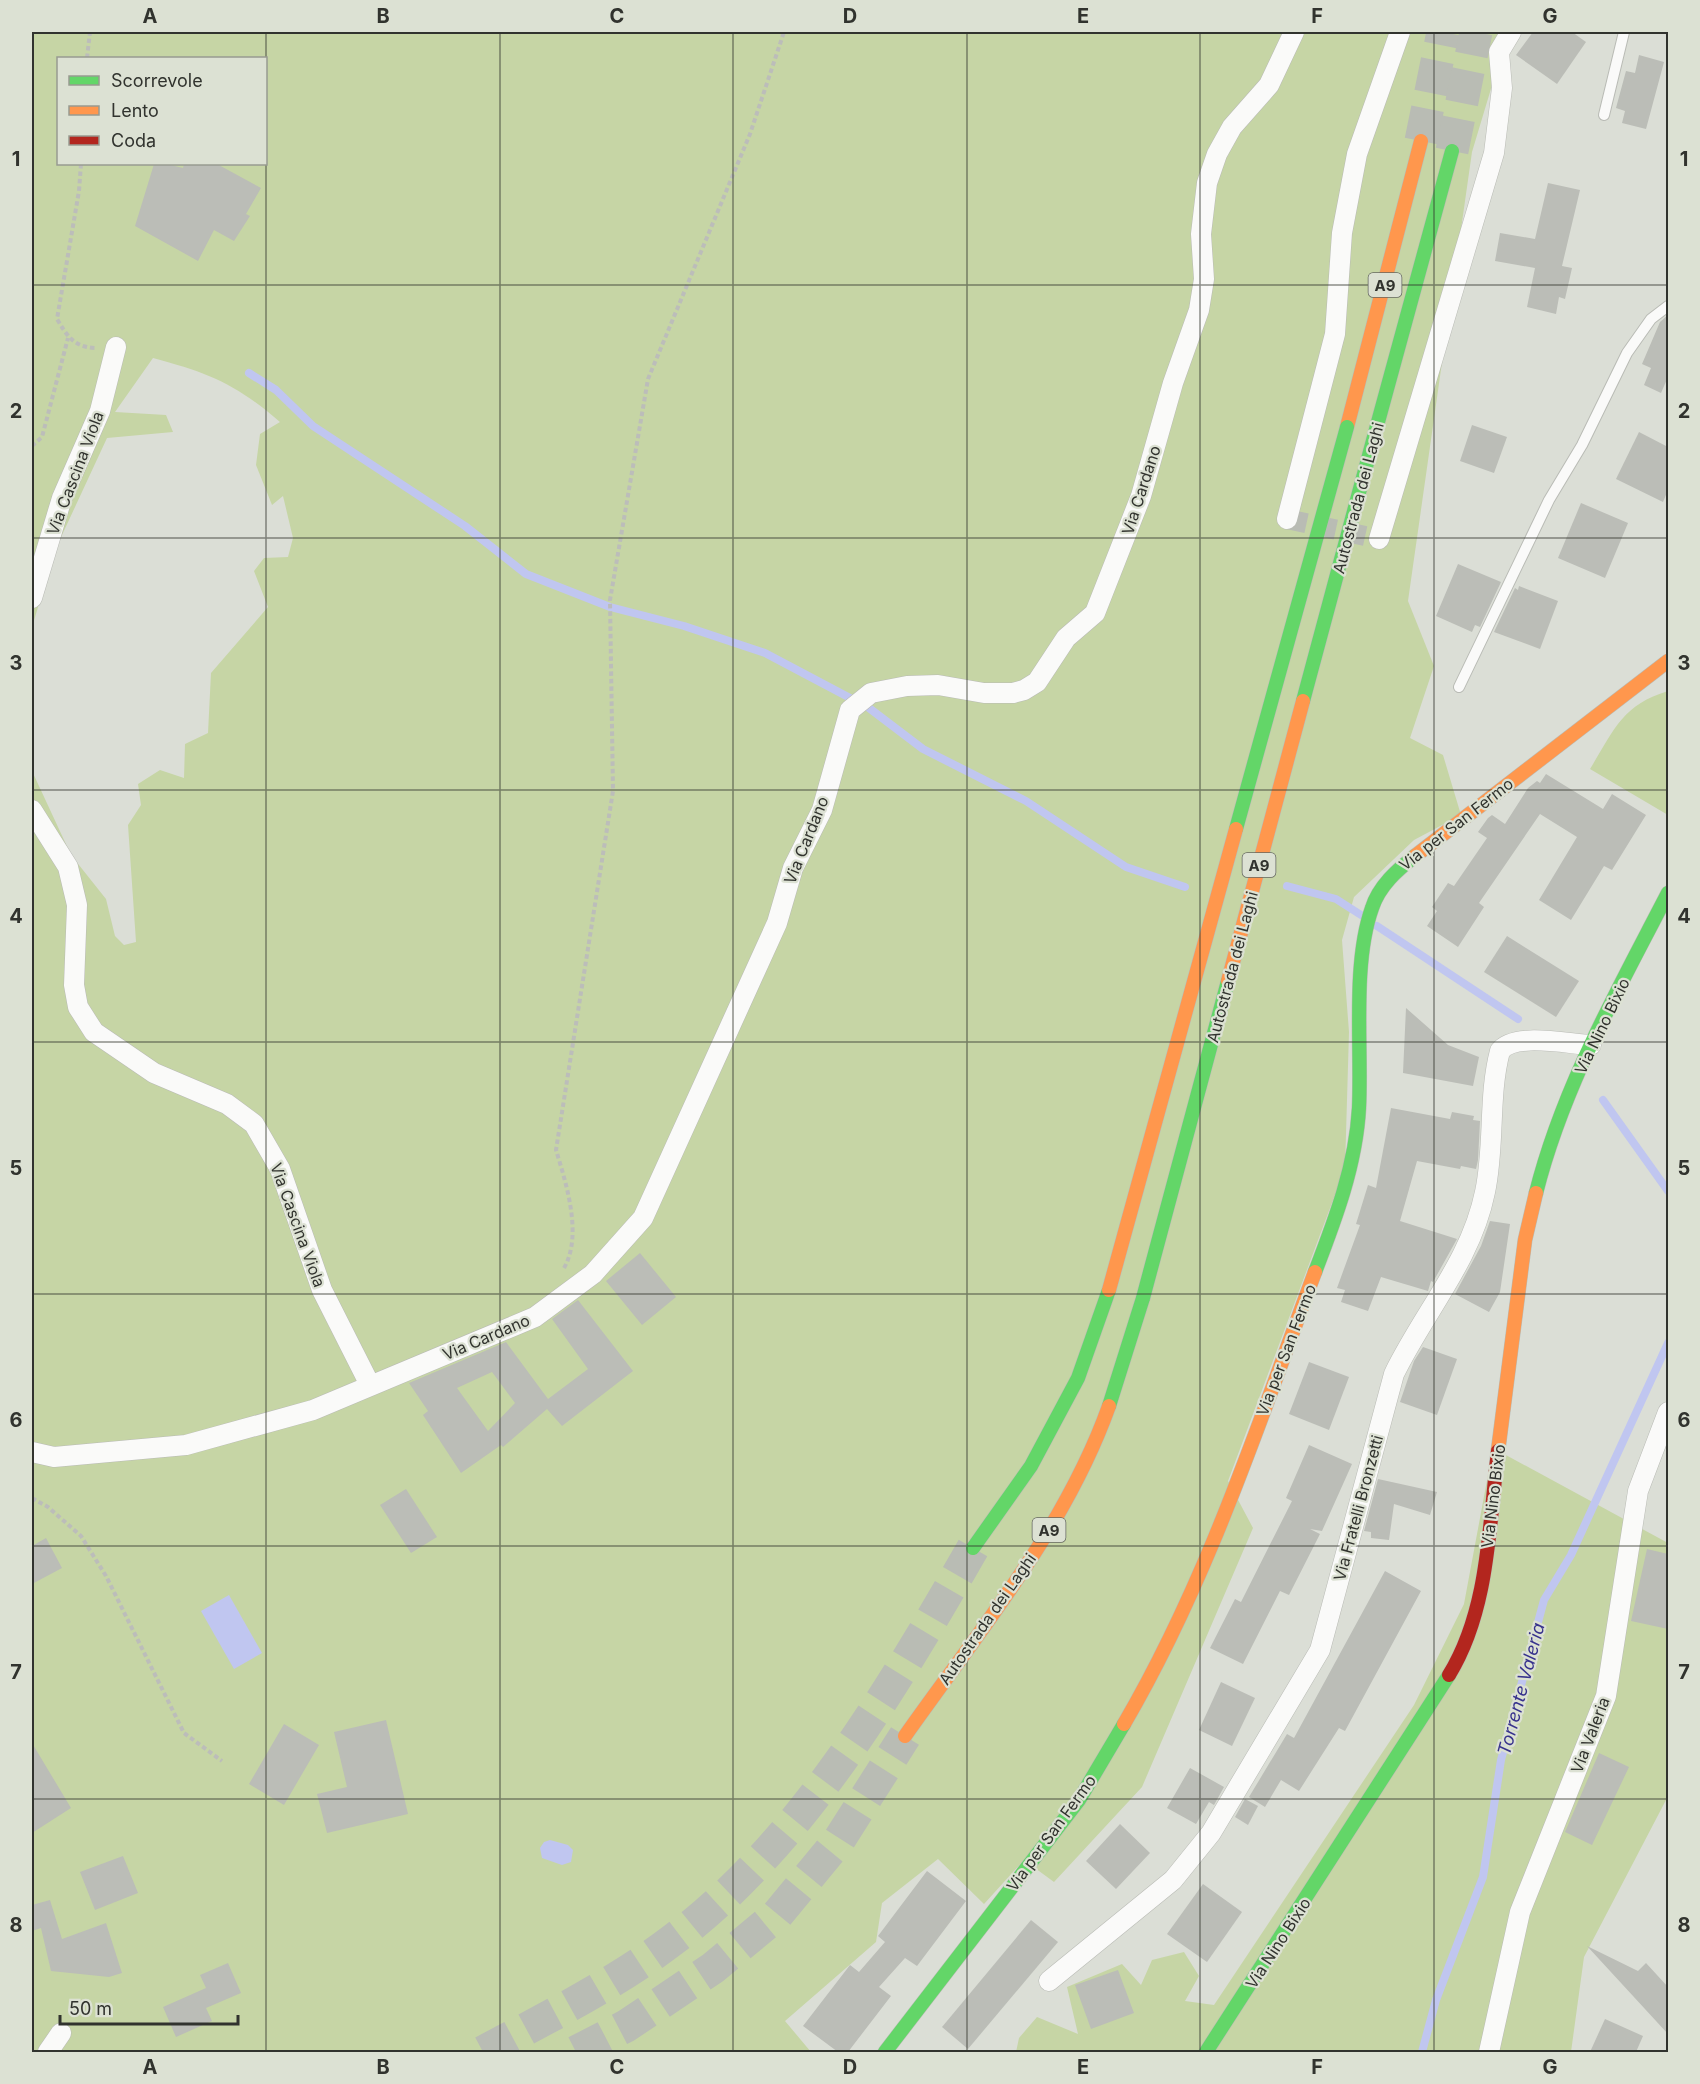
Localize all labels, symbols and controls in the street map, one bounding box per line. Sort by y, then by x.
text: A [143,4,158,28]
text: B [376,4,390,28]
text: C [610,4,624,28]
text: D [843,4,857,28]
text: E [1077,4,1089,28]
text: F [1311,4,1323,28]
text: G [1542,4,1558,28]
legend [57,57,267,165]
text: Scorrevole [111,70,203,91]
text: Lento [111,100,159,121]
text: Coda [111,130,156,151]
text: 1 [12,147,20,171]
text: 1 [1680,147,1688,171]
road number: A9 [1368,273,1402,297]
text: 2 [10,399,22,423]
text: 2 [1678,399,1690,423]
street label: Via Cascina Viola [42,408,108,538]
street label: Autostrada dei Laghi [1328,420,1388,576]
street label: Via Cardano [1117,443,1165,537]
text: 3 [10,651,22,675]
text: 3 [1678,651,1690,675]
street label: Via per San Fermo [1395,773,1517,875]
street label: Via Cardano [779,793,833,887]
road number: A9 [1242,853,1276,877]
street label: Autostrada dei Laghi [1202,889,1262,1045]
text: 4 [9,904,23,928]
text: 4 [1677,904,1691,928]
street label: Via Nino Bixio [1570,975,1634,1077]
text: 5 [10,1156,22,1180]
text: 5 [1678,1156,1690,1180]
street label: Via Cascina Viola [266,1160,330,1290]
street label: Via per San Fermo [1252,1281,1320,1419]
street label: Via Cardano [439,1310,533,1364]
text: 6 [10,1408,23,1432]
text: 6 [1678,1408,1691,1432]
street label: Via Fratelli Bronzetti [1329,1433,1387,1583]
street label: Via Nino Bixio [1477,1443,1509,1549]
road number: A9 [1032,1518,1066,1542]
street label: Autostrada dei Laghi [934,1549,1040,1689]
water label: Torrente Valeria [1493,1620,1549,1758]
text: 7 [10,1660,22,1684]
text: 7 [1678,1660,1690,1684]
street label: Via Valeria [1566,1694,1614,1776]
street label: Via per San Fermo [1002,1771,1100,1895]
street label: Via Nino Bixio [1241,1894,1315,1992]
text: 8 [9,1913,23,1937]
text: 8 [1677,1913,1691,1937]
scale bar [60,1988,238,2026]
text: 50 m [69,1998,112,2019]
text: A [143,2055,158,2079]
text: B [376,2055,390,2079]
text: C [610,2055,624,2079]
text: D [843,2055,857,2079]
text: E [1077,2055,1089,2079]
text: F [1311,2055,1323,2079]
text: G [1542,2055,1558,2079]

